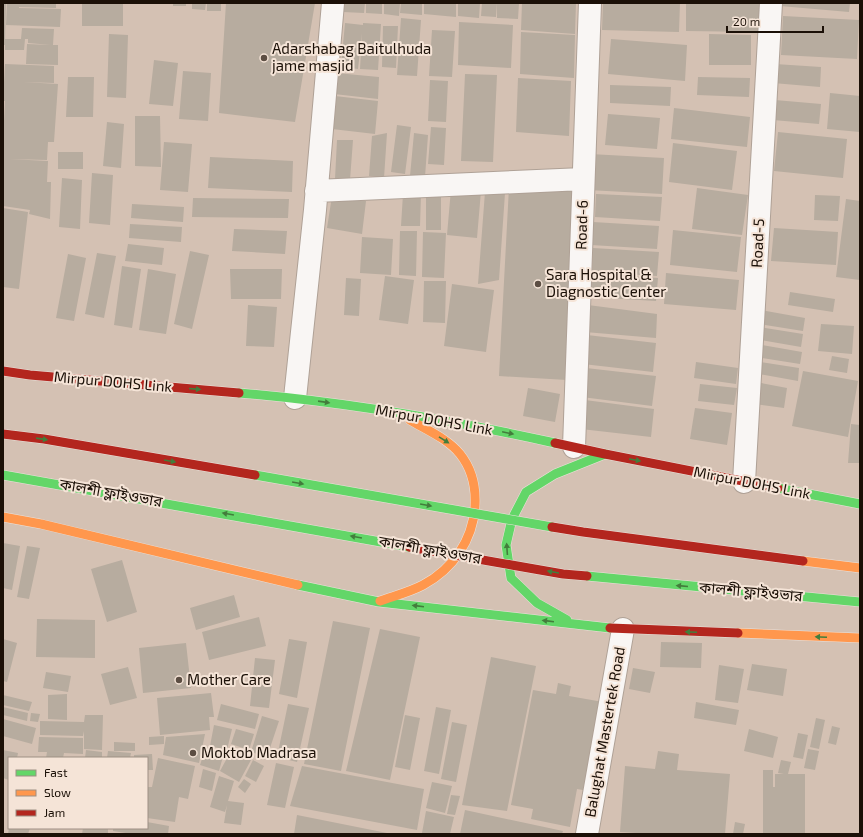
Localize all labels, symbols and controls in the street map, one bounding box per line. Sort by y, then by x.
scale bar [727,8,823,34]
text: 20 m [733,14,760,28]
place label: Adarshabag Baitulhuda jame masjid [272,39,431,75]
marker: Adarshabag Baitulhuda jame masjid [259,53,269,63]
street label: Road-6 [571,200,591,250]
street label: Road-5 [747,218,767,268]
place label: Sara Hospital & Diagnostic Center [546,265,666,300]
marker: Sara Hospital & Diagnostic Center [533,279,543,289]
street label: Mirpur DOHS Link [53,367,173,395]
one-way arrow [189,386,201,393]
one-way arrow [318,399,330,405]
street label: Mirpur DOHS Link [374,400,495,438]
one-way arrow [502,430,514,436]
one-way arrow [36,436,48,442]
one-way arrow [438,437,450,444]
one-way arrow [164,458,176,464]
one-way arrow [629,458,641,464]
street label: Mirpur DOHS Link [692,462,813,502]
street label: কালশী ফ্লাইওভার [57,474,165,510]
one-way arrow [292,480,304,486]
one-way arrow [420,502,432,508]
one-way arrow [222,510,234,516]
street label: কালশী ফ্লাইওভার [376,531,484,567]
one-way arrow [350,533,362,539]
one-way arrow [504,543,511,555]
one-way arrow [546,569,559,575]
street label: কালশী ফ্লাইওভার [698,577,805,605]
one-way arrow [676,583,688,589]
one-way arrow [412,603,424,610]
one-way arrow [542,618,554,625]
one-way arrow [685,628,697,635]
one-way arrow [815,633,827,640]
street label: Balughat Mastertek Road [580,645,628,819]
place label: Mother Care [187,670,271,688]
marker: Mother Care [174,675,184,685]
place label: Moktob Madrasa [201,743,317,761]
marker: Moktob Madrasa [188,748,198,758]
legend [8,757,148,829]
text: Fast [44,765,68,779]
text: Slow [44,785,71,799]
text: Jam [44,805,65,819]

